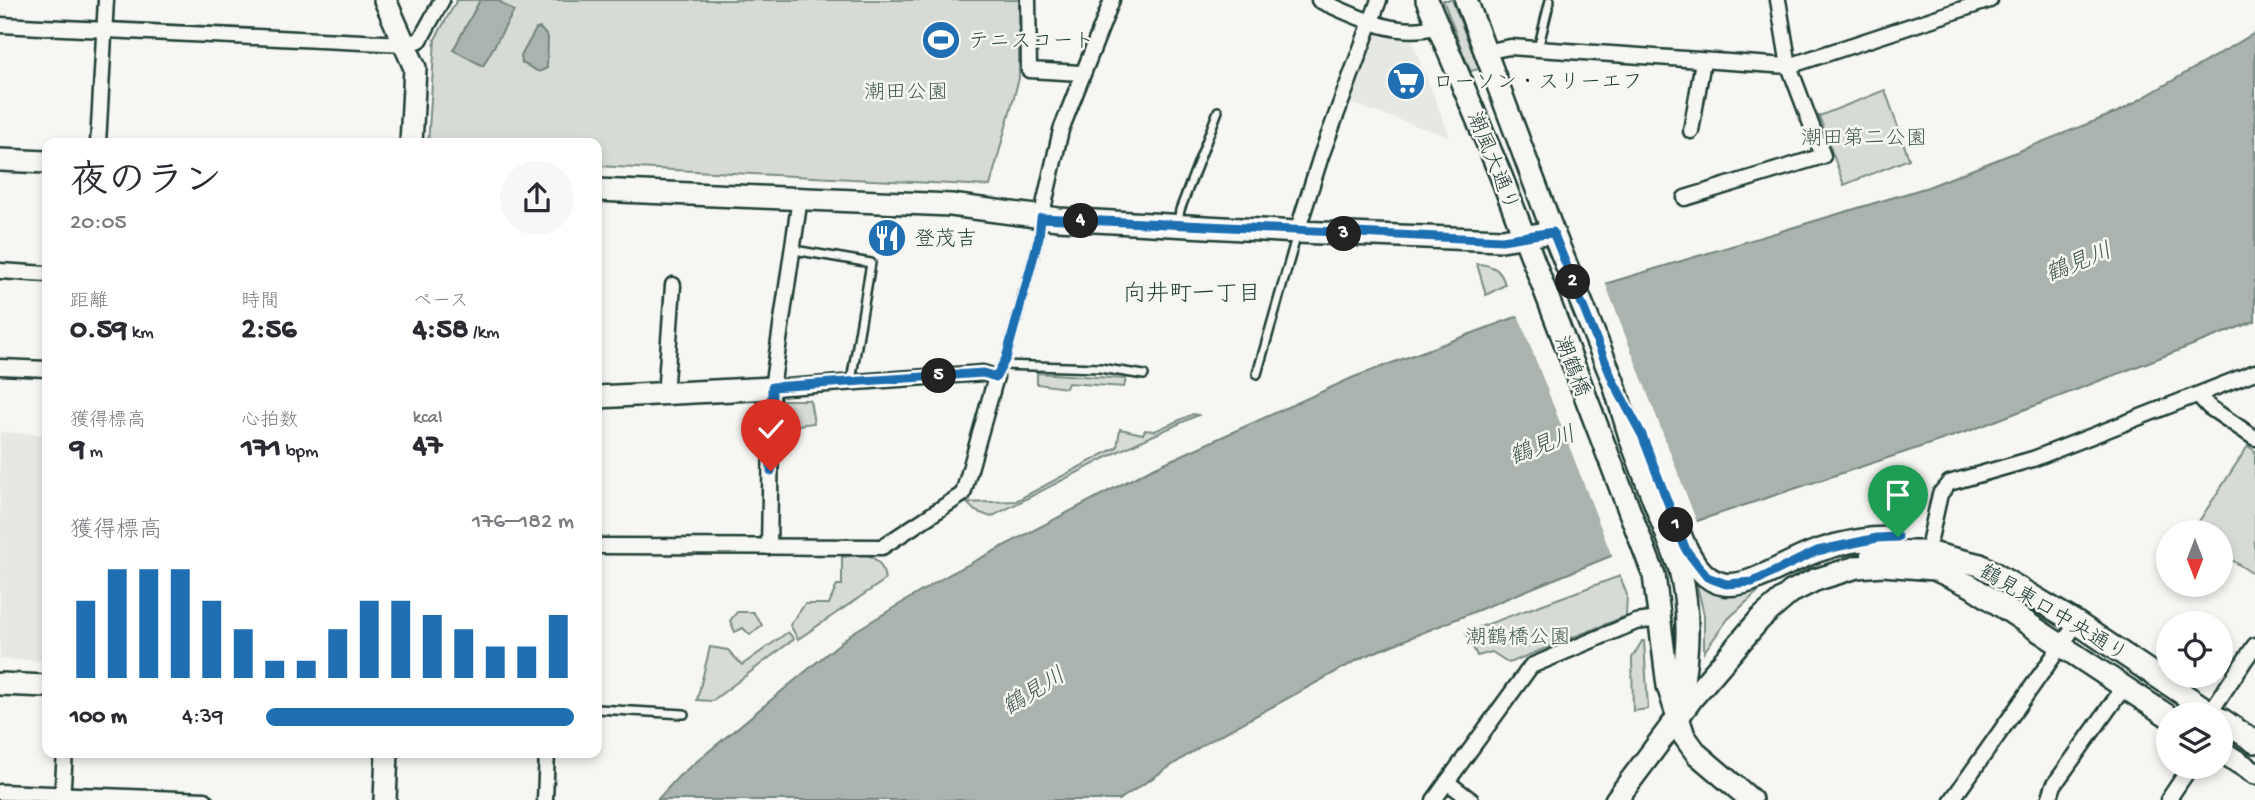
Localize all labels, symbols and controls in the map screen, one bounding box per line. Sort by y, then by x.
sports icon: テニスコート [920,19,962,61]
place label: テニスコート [968,31,1094,56]
supermarket icon: ローソン・スリーエフ [1385,60,1427,102]
place label: ローソン・スリーエフ [1433,72,1643,97]
park label: 潮田公園 [864,81,948,107]
street label: 潮風大通り [1459,109,1523,216]
park label: 潮田第二公園 [1801,127,1927,153]
button: share [500,161,574,235]
text: 夜のラン [70,162,222,206]
pin: 4 [1064,204,1098,238]
text: 4 [1076,209,1085,232]
text: 20:05 [70,210,127,237]
pin: 3 [1326,216,1362,252]
restaurant icon: 登茂吉 [866,217,908,259]
text: 3 [1339,222,1348,245]
place label: 登茂吉 [914,227,977,254]
water label: 鶴見川 [2042,238,2116,290]
pin: 2 [1556,264,1590,300]
text: 2 [1568,270,1577,293]
district label: 向井町一丁目 [1123,281,1261,309]
text: 距離 [70,291,108,314]
text: 時間 [241,291,279,314]
text: ペース [413,291,469,314]
text: 0.59 [70,314,127,349]
text: 2:56 [241,314,296,349]
text: 4:58 [413,314,468,349]
text: km [127,322,154,345]
text: /km [468,322,500,345]
street label: 潮鶴橋 [1547,333,1594,401]
pin: 5 [922,358,956,394]
text: 5 [934,364,944,387]
pin [741,399,801,471]
text: kcal [413,407,442,430]
text: 獲得標高 [70,410,146,433]
text: 心拍数 [241,410,298,433]
icon: check [752,410,790,448]
water label: 鶴見川 [1506,421,1580,472]
text: 47 [413,430,442,465]
text: 9 [70,433,85,468]
text: 171 [241,433,281,468]
text: m [85,441,103,464]
text: bpm [281,441,319,464]
pin [1868,465,1928,537]
icon: arrive [1879,476,1917,514]
pin: 1 [1658,508,1694,542]
text: 176–182 m [472,509,574,536]
text: 1 [1672,513,1679,536]
text: 獲得標高 [70,518,162,545]
north arrow [2156,520,2233,597]
map controls [2156,520,2233,779]
street label: 鶴見東口中央通り [1974,559,2132,669]
button: locate [2156,611,2233,688]
park label: 潮鶴橋公園 [1466,626,1571,652]
water label: 鶴見川 [998,662,1071,723]
button: layers [2156,702,2233,779]
text: 100 m [70,704,127,731]
text: 4:39 [182,704,224,731]

